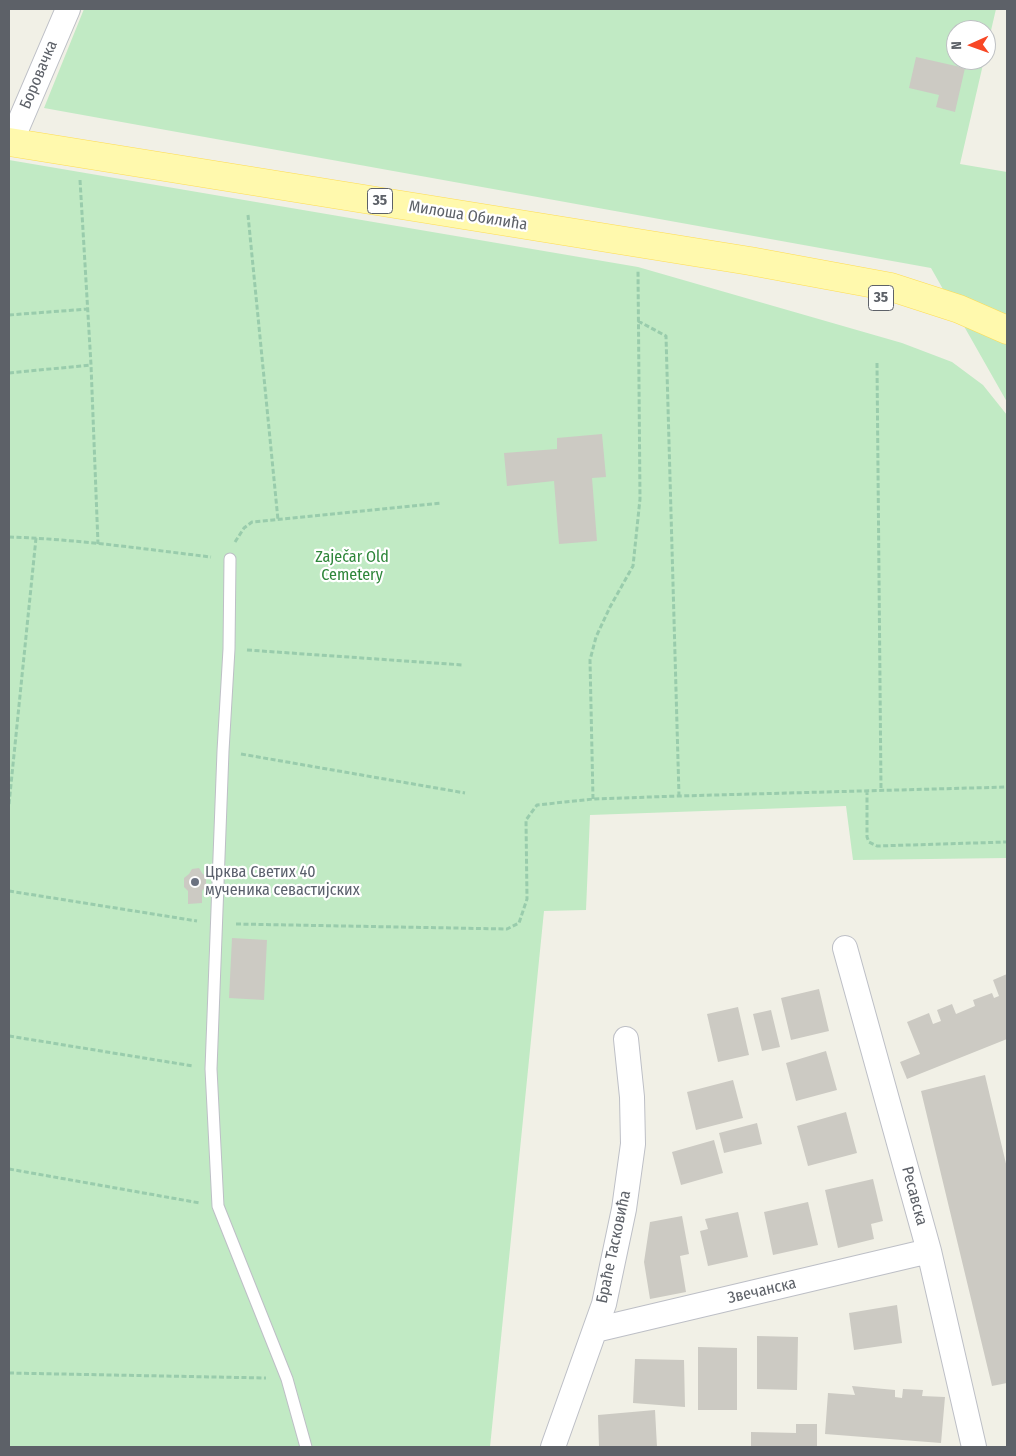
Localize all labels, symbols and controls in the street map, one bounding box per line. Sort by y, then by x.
north arrow [946,20,996,70]
street label: Боровачка [16,38,62,112]
text: N [948,41,965,50]
road number: 35 [368,188,392,214]
street label: Милоша Обилића [407,197,529,235]
road number: 35 [868,286,894,310]
park label: Zaječar Old Cemetery [315,548,389,586]
place label: Црква Светих 40 мученика севастијских [205,863,360,901]
marker: Црква Светих 40 мученика севастијских [189,876,201,888]
street label: Ресавска [897,1164,931,1228]
street label: Браће Тасковића [593,1189,635,1305]
street label: Звечанска [726,1274,798,1308]

